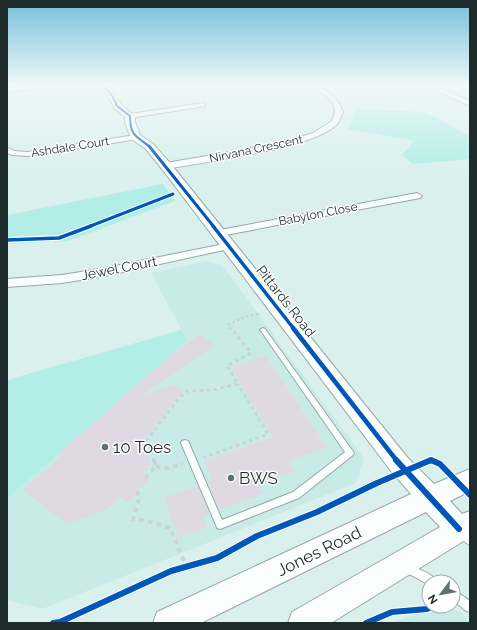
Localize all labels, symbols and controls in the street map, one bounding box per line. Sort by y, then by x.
street label: Nirvana Crescent [208,132,304,166]
street label: Ashdale Court [30,134,110,160]
street label: Babylon Close [277,199,359,229]
street label: Jewel Court [80,253,159,283]
street label: Pittards Road [253,262,319,340]
place label: 10 Toes [113,437,171,457]
marker: 10 Toes [100,442,110,452]
place label: BWS [239,468,278,488]
marker: BWS [226,473,236,483]
street label: Jones Road [274,522,364,580]
north arrow [421,574,461,614]
text: N [425,592,441,606]

